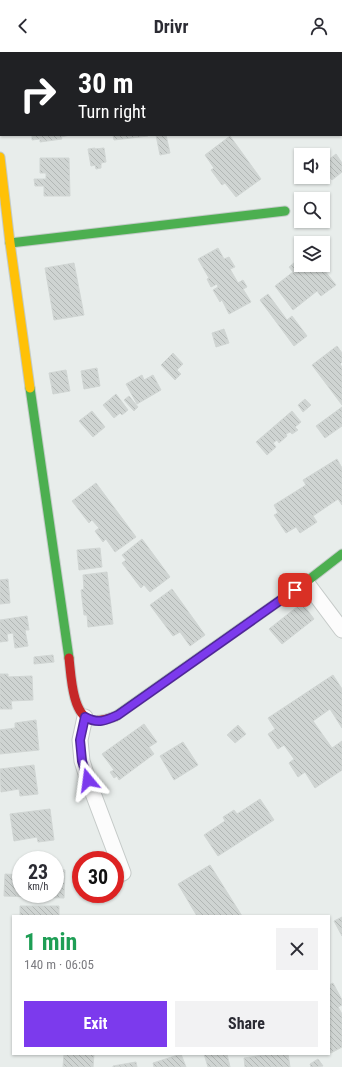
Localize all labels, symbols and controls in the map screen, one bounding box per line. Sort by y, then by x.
icon: back [12,15,34,37]
icon: person [308,15,330,37]
text: Drivr [154,16,188,37]
text: 30 m [78,67,134,100]
icon: right [12,68,64,120]
text: Turn right [78,101,146,122]
map controls [294,148,330,272]
button: sound [294,148,330,184]
button: search [294,192,330,228]
button: layers [294,236,330,272]
pin [278,573,312,607]
icon: arrive [284,579,306,601]
position arrow [67,759,109,801]
speed limit sign: 30 [72,851,124,903]
text: 23 [28,860,48,884]
text: km/h [28,881,48,892]
text: 1 min [24,928,77,956]
button: close [276,928,318,970]
text: 140 m · 06:05 [24,957,94,972]
button: Exit [24,1001,167,1047]
button: Share [175,1001,318,1047]

